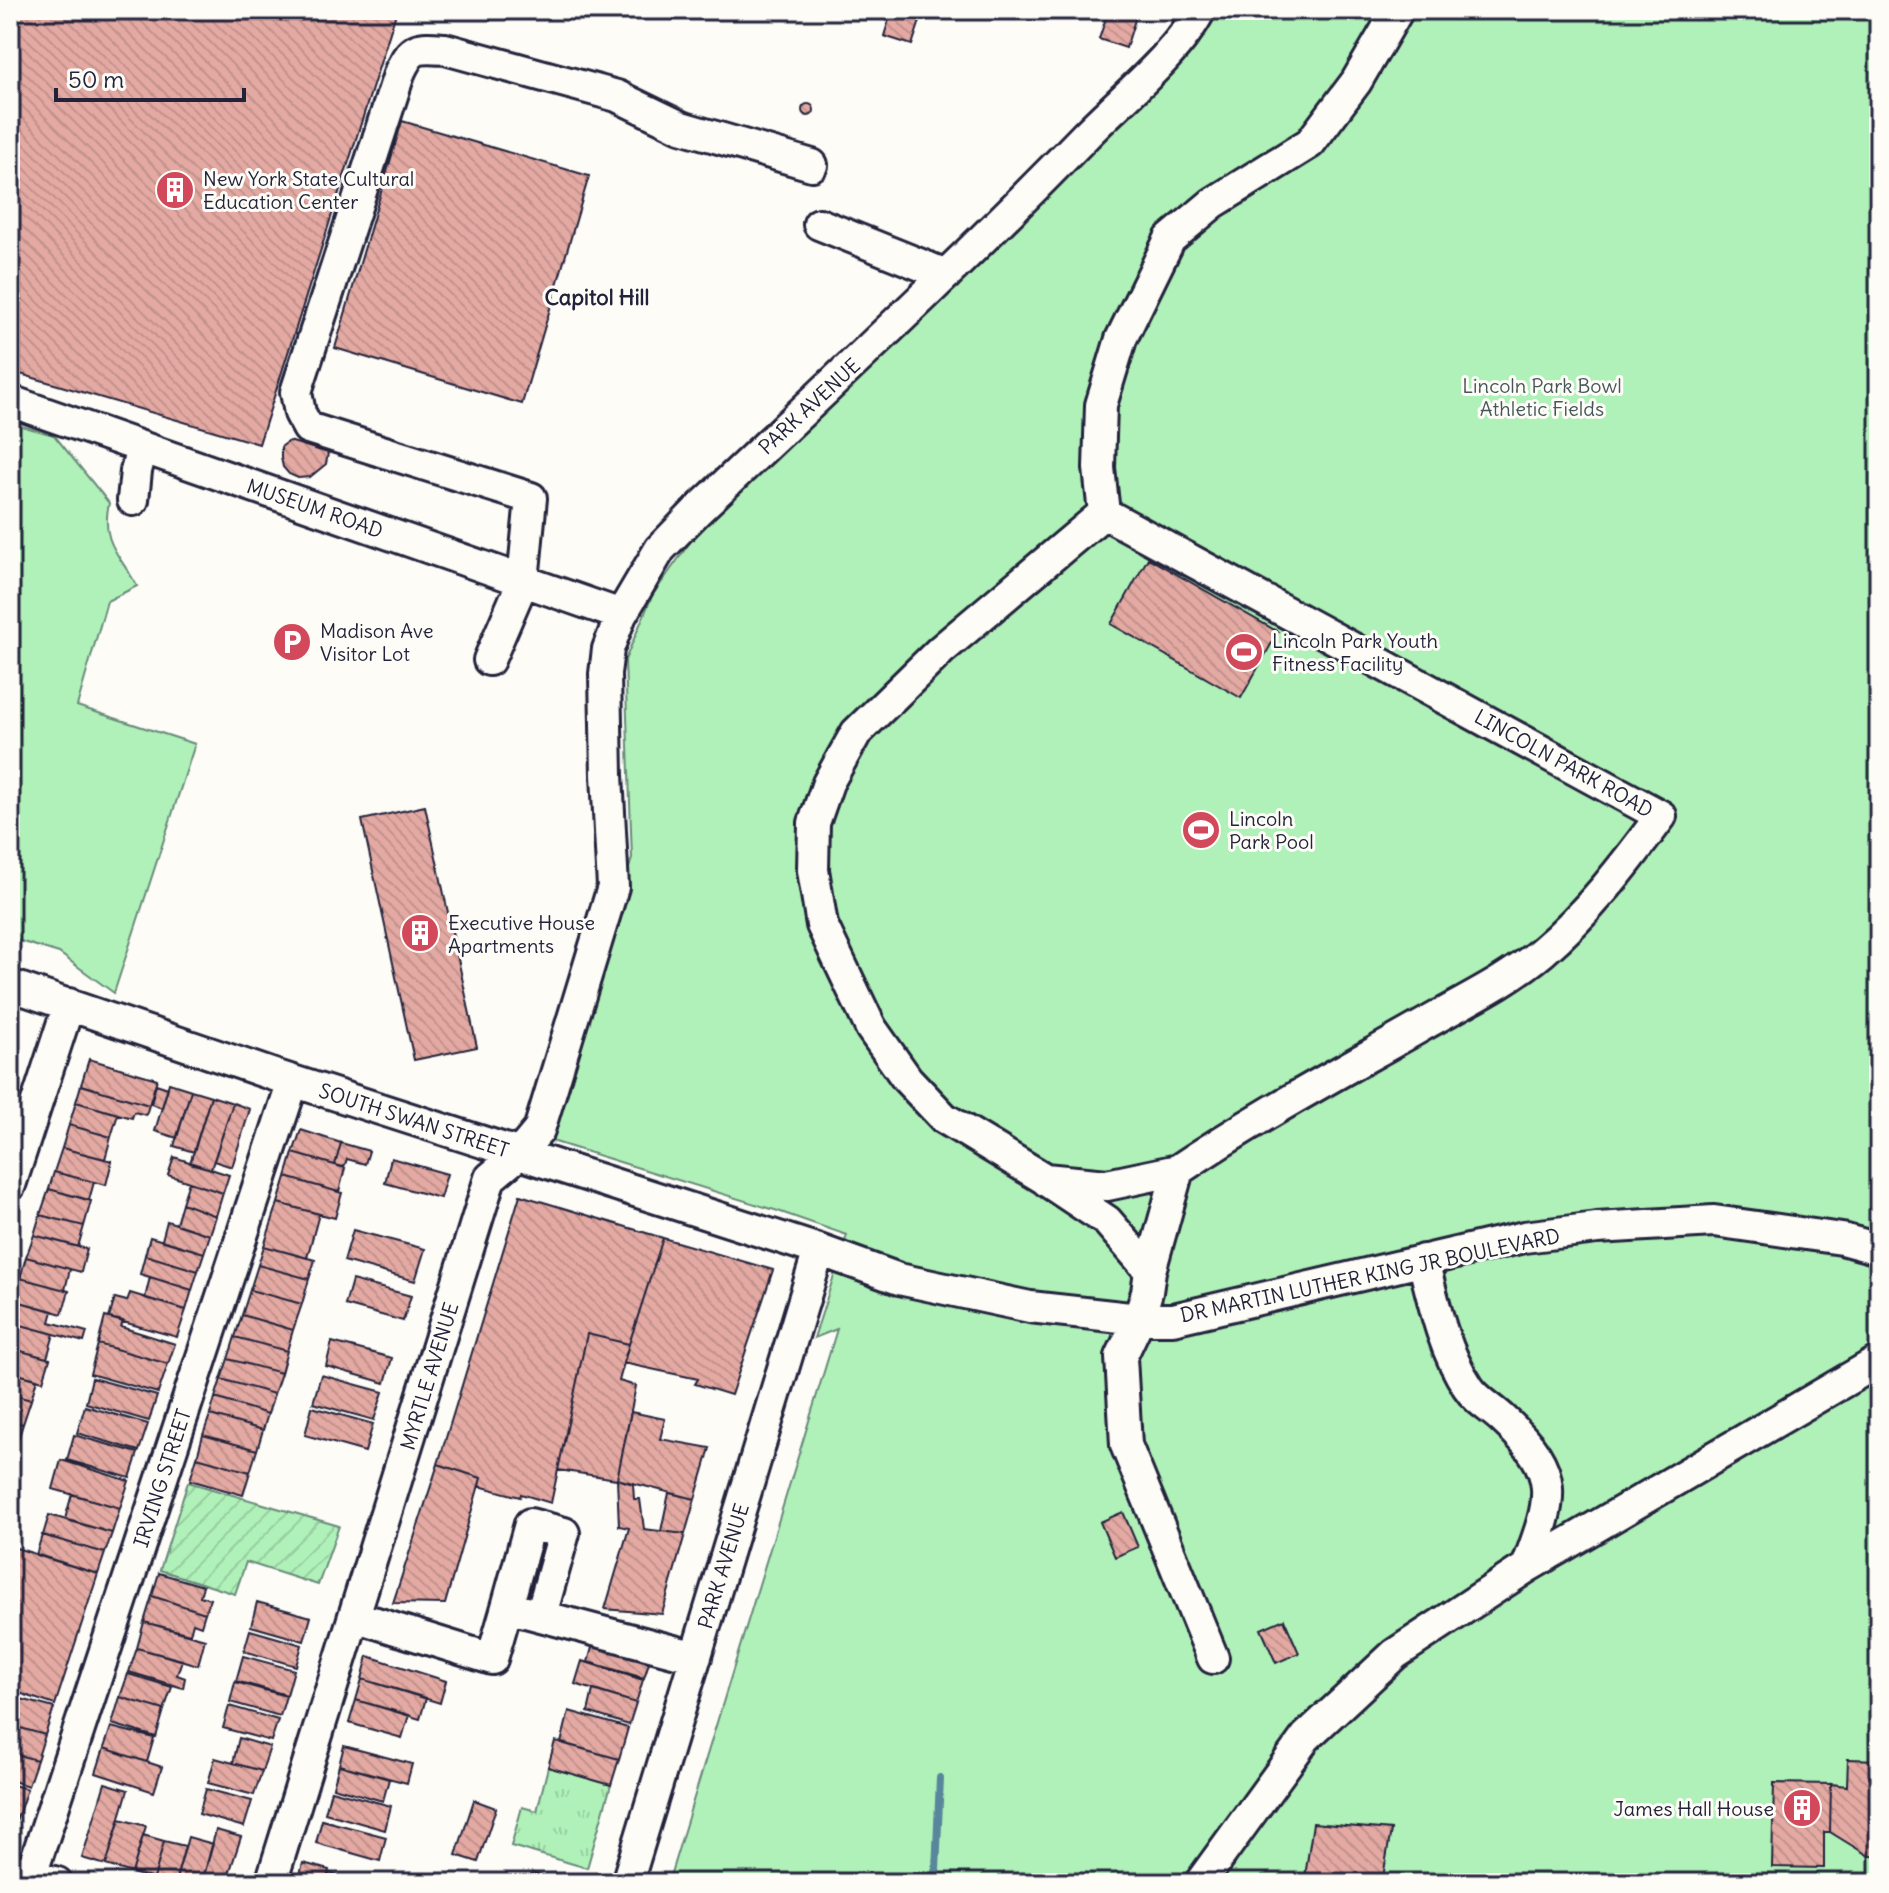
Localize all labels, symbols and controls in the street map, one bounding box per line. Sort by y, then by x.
scale bar [56,52,244,102]
text: 50 m [68,64,124,94]
place label: New York State Cultural Education Center [203,166,414,214]
building icon: New York State Cultural Education Center [154,169,196,211]
district label: Capitol Hill [545,283,649,311]
street label: PARK AVENUE [753,353,865,459]
park label: Lincoln Park Bowl Athletic Fields [1462,373,1622,421]
street label: MUSEUM ROAD [244,473,386,543]
place label: Madison Ave Visitor Lot [320,618,434,666]
parking icon: Madison Ave Visitor Lot [271,621,313,663]
place label: Lincoln Park Youth Fitness Facility [1272,628,1438,676]
sports icon: Lincoln Park Youth Fitness Facility [1223,631,1265,673]
street label: LINCOLN PARK ROAD [1470,703,1658,823]
place label: Lincoln Park Pool [1229,806,1314,854]
sports icon: Lincoln Park Pool [1180,809,1222,851]
place label: Executive House Apartments [448,910,595,958]
building icon: Executive House Apartments [399,912,441,954]
street label: SOUTH SWAN STREET [316,1077,512,1163]
street label: DR MARTIN LUTHER KING JR BOULEVARD [1178,1222,1562,1328]
street label: MYRTLE AVENUE [395,1299,463,1453]
street label: IRVING STREET [128,1406,196,1550]
street label: PARK AVENUE [692,1500,754,1632]
building icon: James Hall House [1781,1787,1823,1829]
place label: James Hall House [1614,1796,1774,1821]

